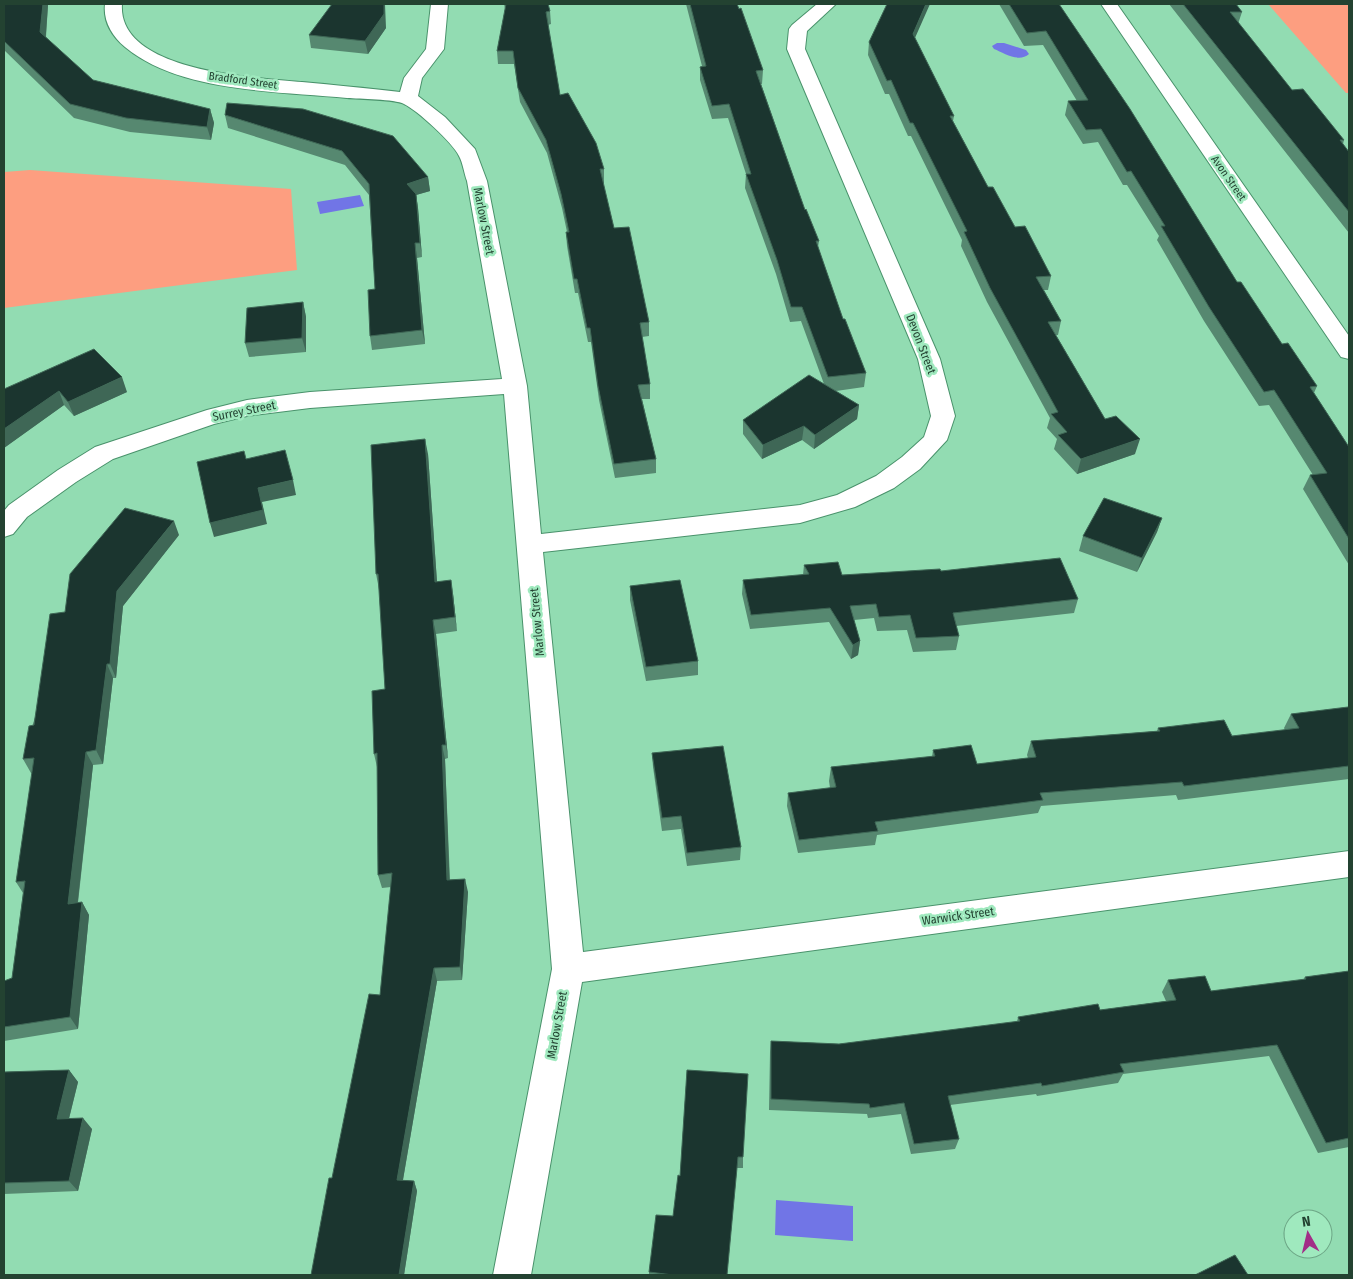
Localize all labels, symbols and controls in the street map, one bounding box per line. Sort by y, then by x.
street label: Bradford Street [208,69,278,92]
street label: Avon Street [1208,153,1249,204]
street label: Marlow Street [471,186,497,256]
street label: Devon Street [903,312,939,376]
street label: Surrey Street [211,398,277,424]
street label: Marlow Street [527,587,547,657]
street label: Warwick Street [921,904,995,928]
street label: Marlow Street [544,990,570,1060]
north arrow [1283,1209,1333,1259]
text: N [1301,1213,1312,1231]

